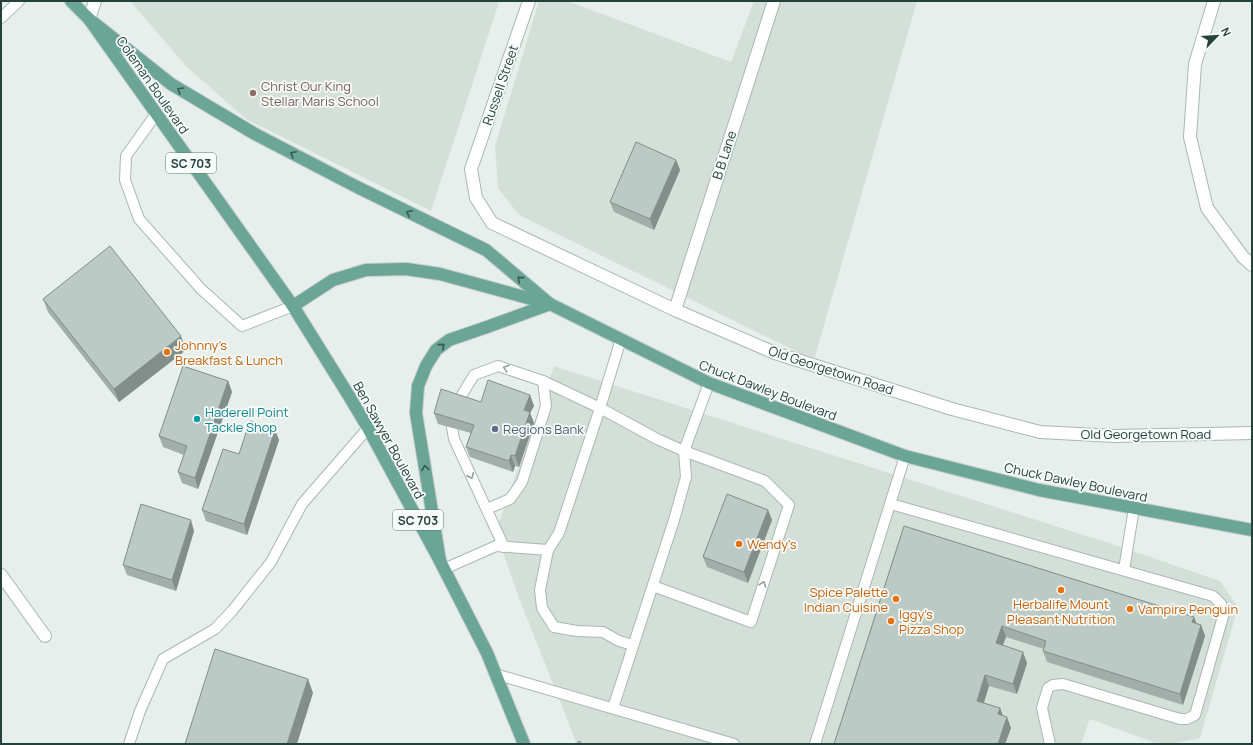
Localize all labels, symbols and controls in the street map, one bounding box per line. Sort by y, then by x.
north arrow [1197,16,1237,56]
text: N [1218,25,1235,38]
street label: Coleman Boulevard [113,33,193,137]
street label: Russell Street [478,42,522,128]
place label: Christ Our King Stellar Maris School [261,77,379,110]
one-way arrow [177,87,184,94]
marker: Christ Our King Stellar Maris School [248,88,258,98]
street label: B B Lane [708,128,740,182]
one-way arrow [290,151,297,159]
road number: SC 703 [166,153,216,173]
one-way arrow [406,210,413,218]
one-way arrow [517,276,524,283]
place label: Johnny’s Breakfast & Lunch [175,336,283,369]
street label: Old Georgetown Road [766,341,896,399]
one-way arrow [437,343,444,350]
marker: Johnny’s Breakfast & Lunch [162,347,172,357]
street label: Chuck Dawley Boulevard [697,355,839,425]
one-way arrow [503,365,510,373]
street label: Ben Sawyer Boulevard [349,378,429,502]
place label: Haderell Point Tackle Shop [205,403,289,436]
marker: Haderell Point Tackle Shop [192,414,202,424]
place label: Regions Bank [503,420,584,438]
marker: Regions Bank [490,424,500,434]
street label: Old Georgetown Road [1081,425,1211,443]
street label: Chuck Dawley Boulevard [1003,458,1149,506]
one-way arrow [421,465,430,471]
one-way arrow [466,471,474,479]
road number: SC 703 [393,510,443,530]
place label: Wendy's [747,535,797,553]
marker: Wendy's [734,539,744,549]
one-way arrow [758,581,767,588]
place label: Spice Palette Indian Cuisine [804,583,888,616]
marker: Herbalife Mount Pleasant Nutrition [1056,585,1066,595]
marker: Spice Palette Indian Cuisine [891,594,901,604]
place label: Herbalife Mount Pleasant Nutrition [1007,595,1115,628]
place label: Vampire Penguin [1138,600,1238,618]
marker: Vampire Penguin [1125,604,1135,614]
place label: Iggy’s Pizza Shop [899,605,965,638]
marker: Iggy’s Pizza Shop [886,616,896,626]

